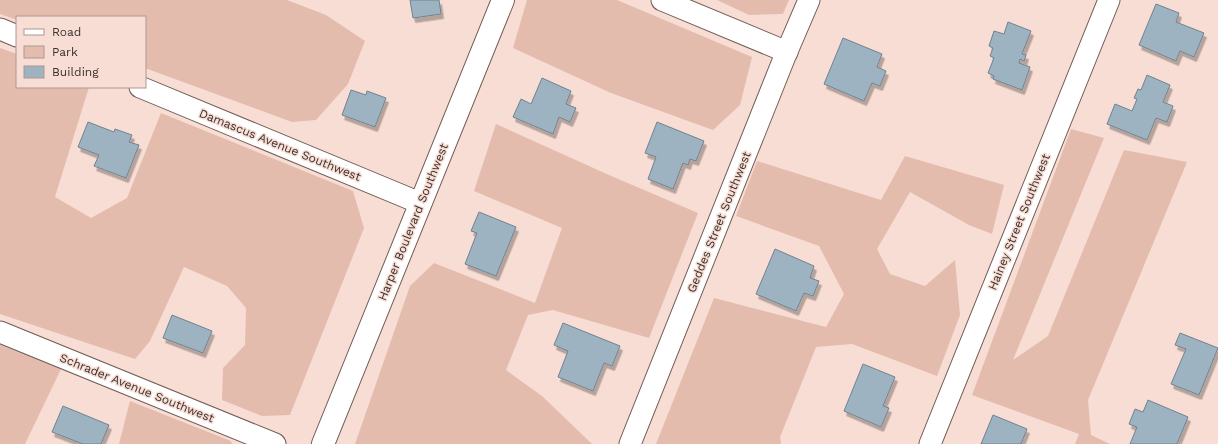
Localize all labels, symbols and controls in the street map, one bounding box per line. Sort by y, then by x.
legend [16,16,146,88]
text: Road [52,25,81,39]
text: Park [52,45,78,59]
text: Building [52,65,99,79]
street label: Damascus Avenue Southwest [197,106,363,184]
street label: Harper Boulevard Southwest [375,141,451,303]
street label: Geddes Street Southwest [684,149,754,295]
street label: Hainey Street Southwest [985,152,1053,292]
street label: Schrader Avenue Southwest [58,351,216,425]

